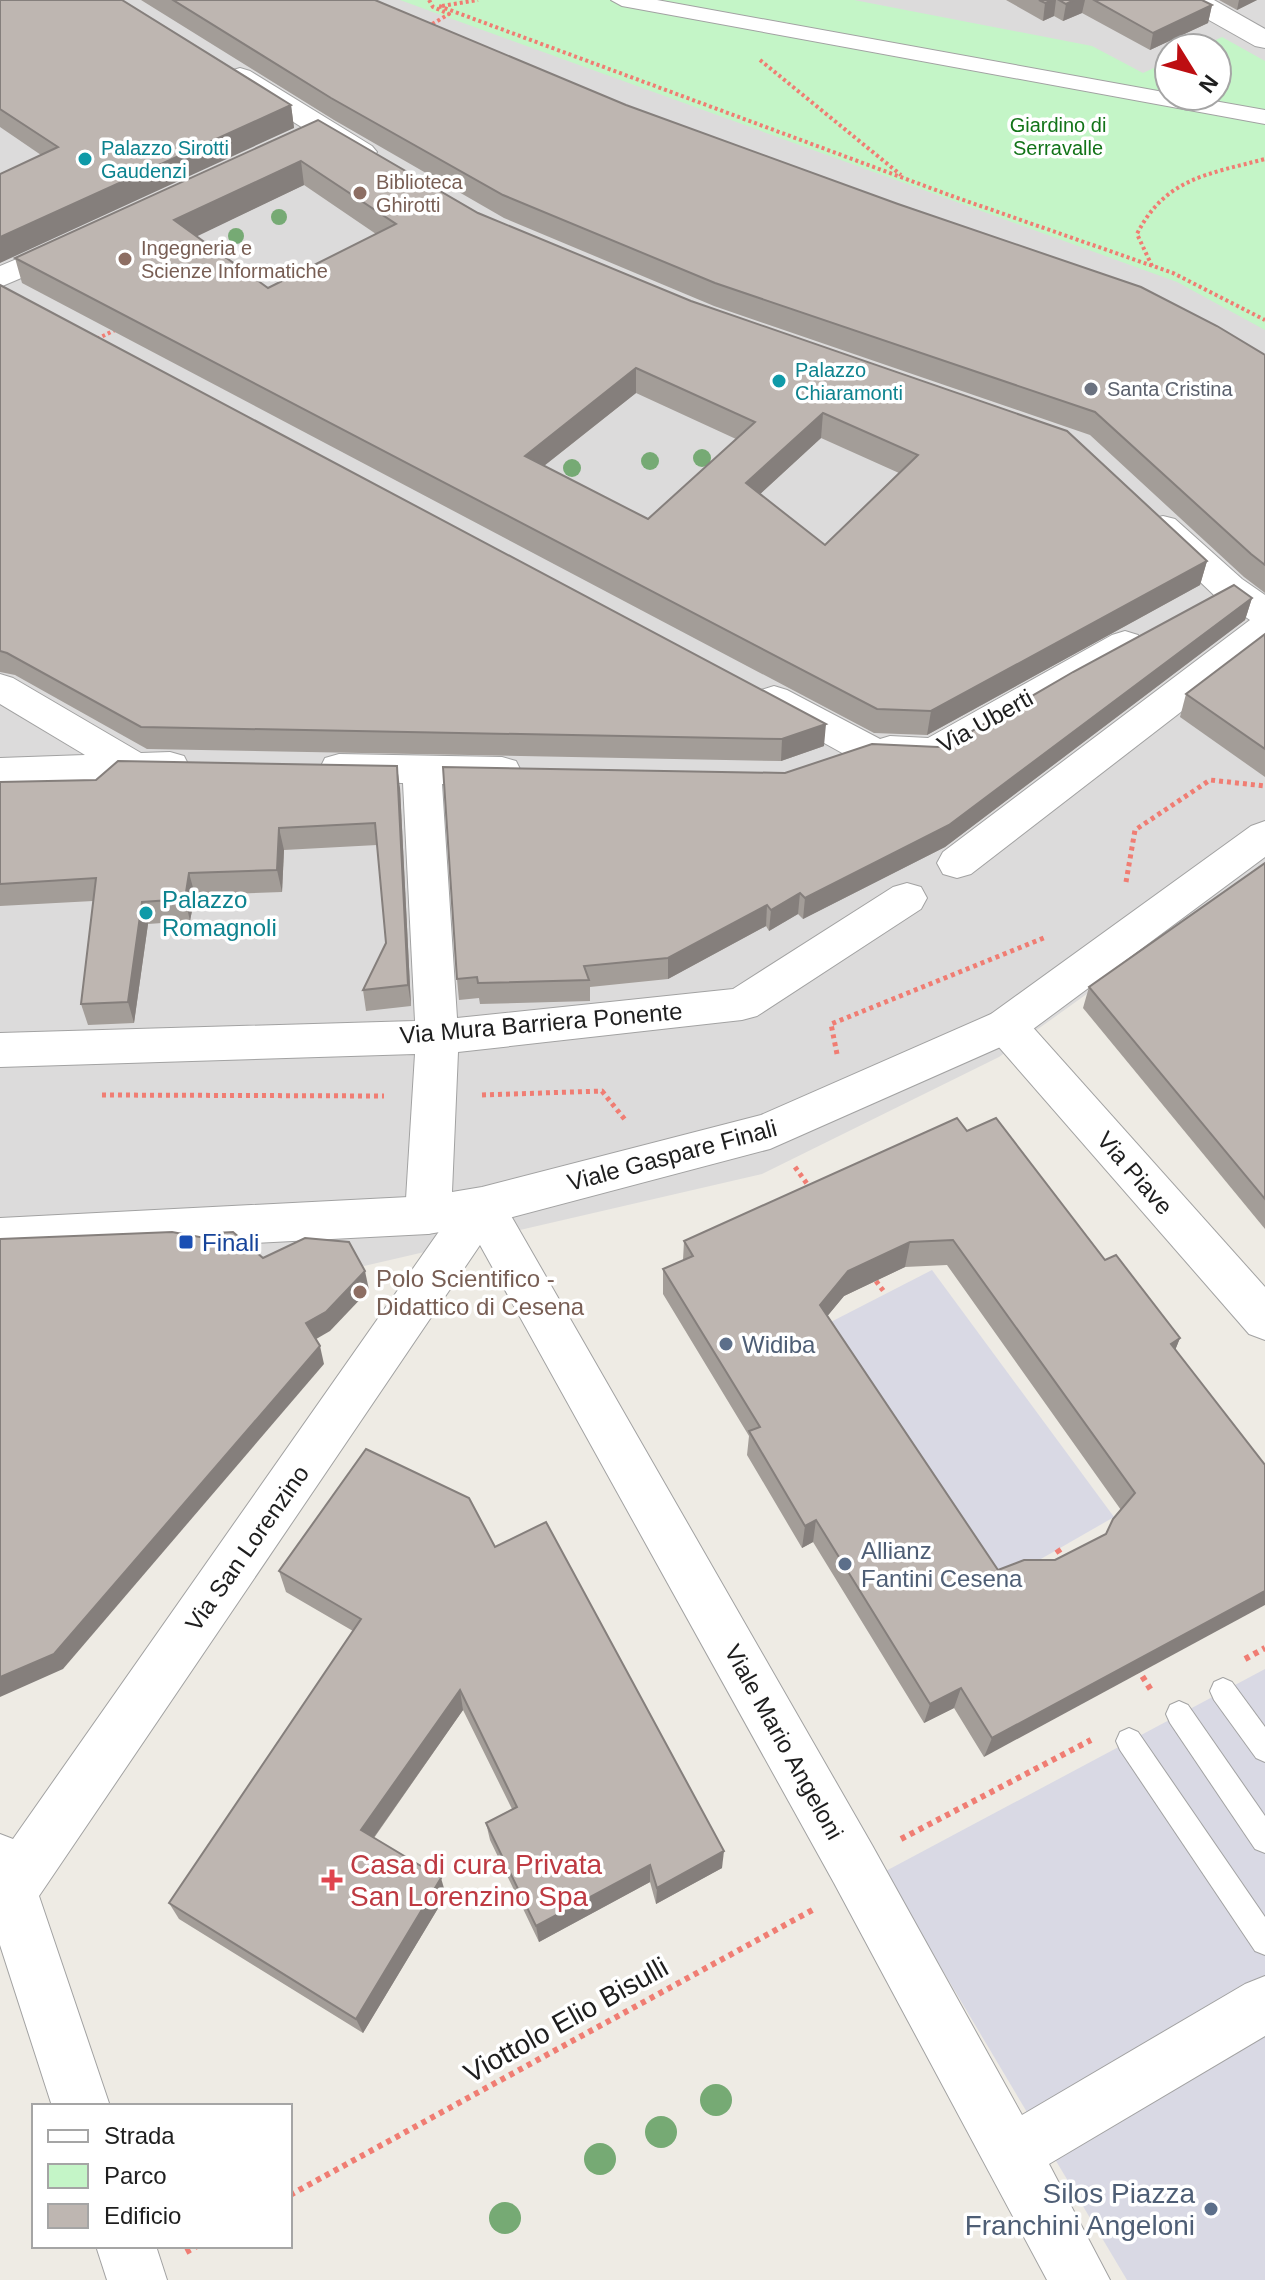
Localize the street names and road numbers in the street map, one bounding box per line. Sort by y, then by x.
street label: Via Uberti [933,684,1037,758]
street label: Via Mura Barriera Ponente [399,997,683,1049]
street label: Viale Gaspare Finali [564,1114,780,1196]
street label: Via Piave [1092,1126,1178,1220]
street label: Via San Lorenzino [180,1460,314,1636]
street label: Viale Mario Angeloni [719,1640,849,1844]
street label: Viottolo Elio Bisulli [459,1951,673,2089]

